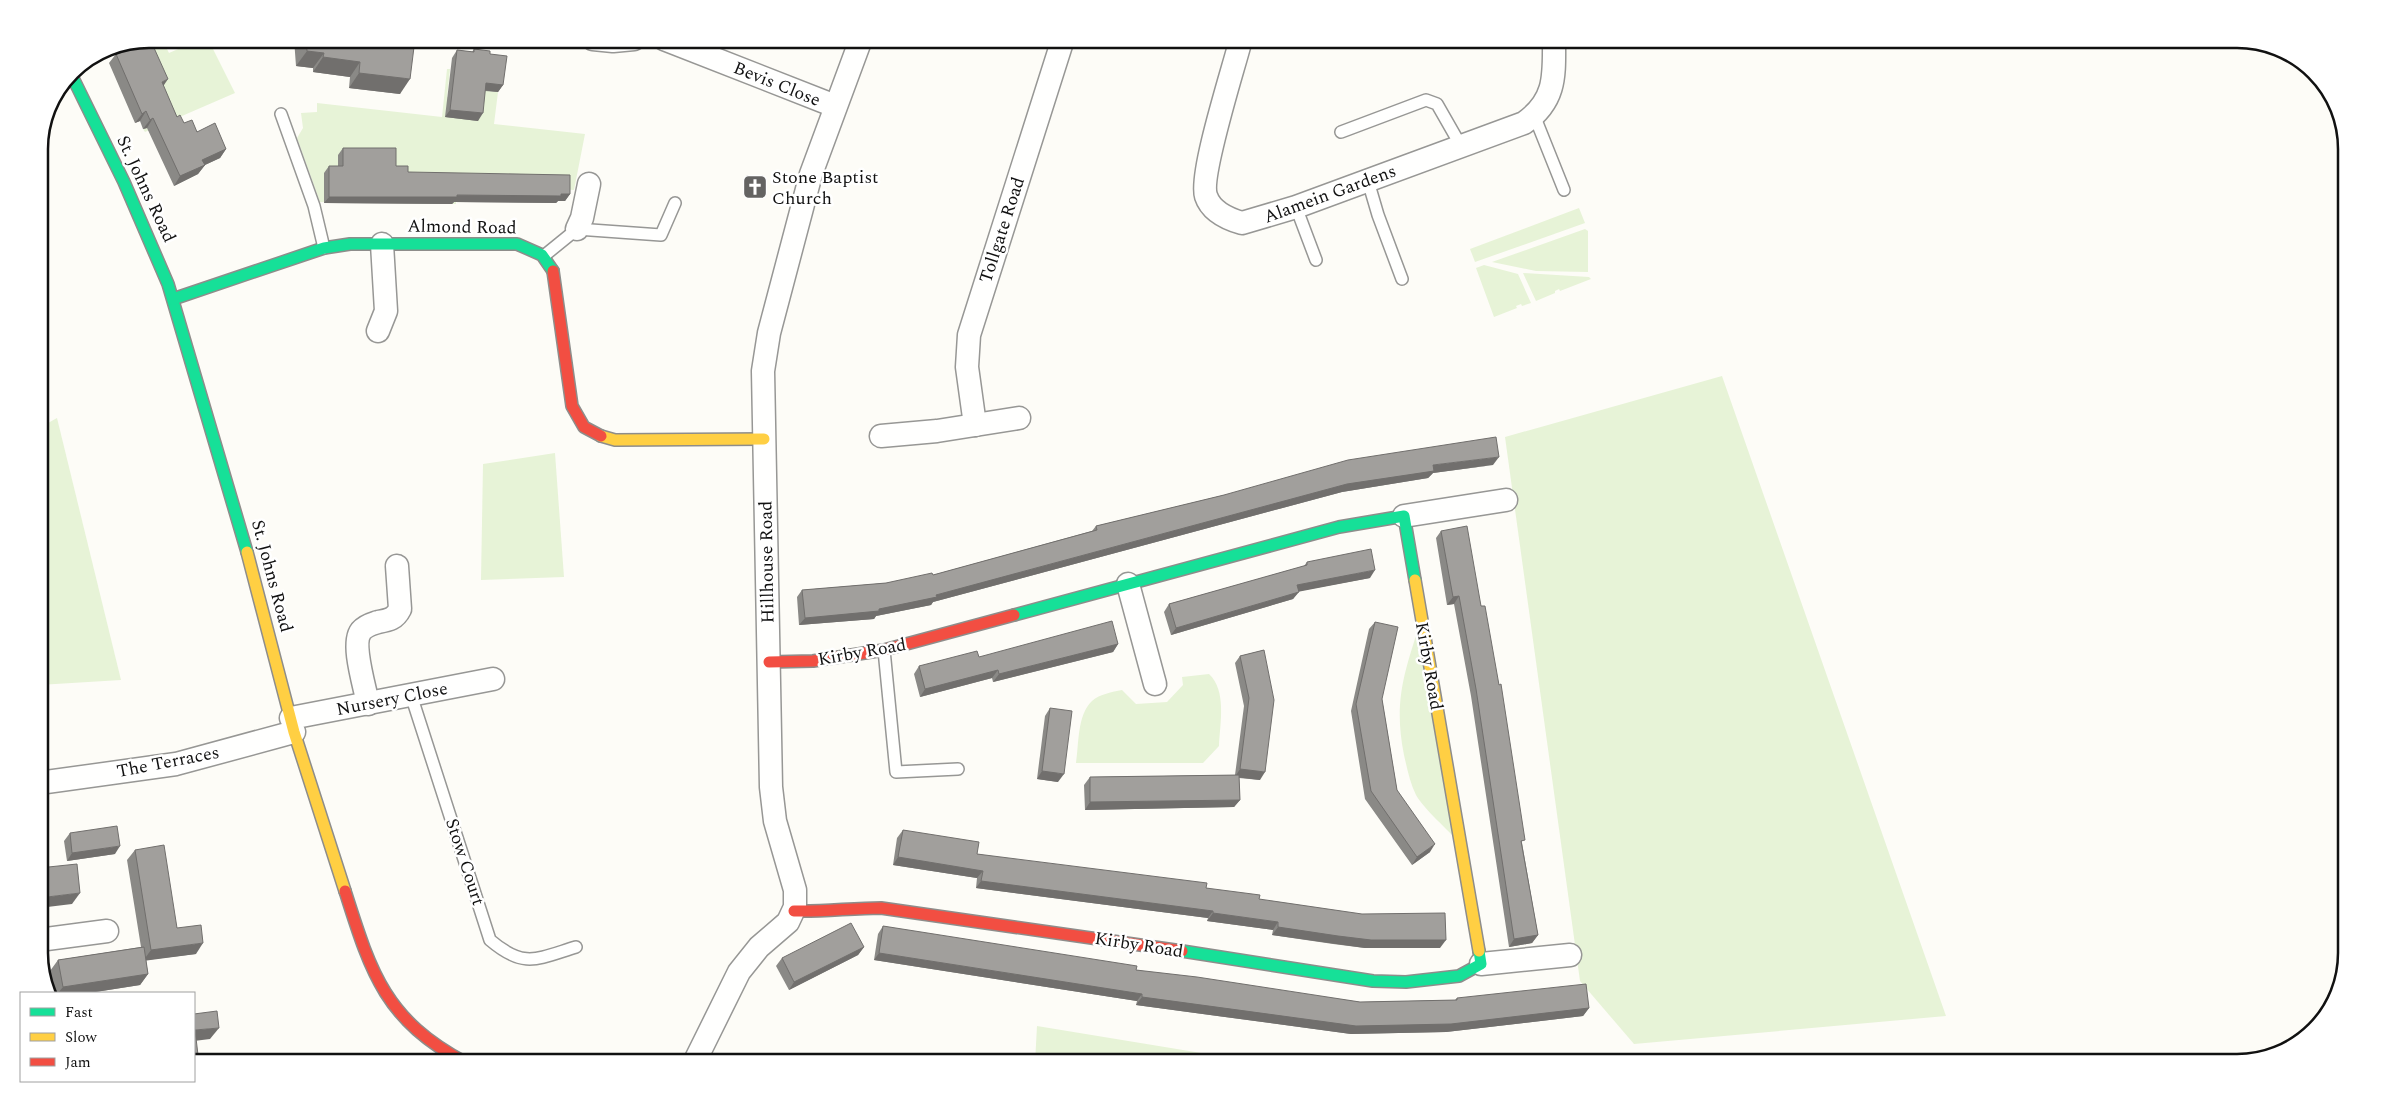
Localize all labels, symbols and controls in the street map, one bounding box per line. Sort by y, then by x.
street label: Bevis Close [729,54,825,114]
street label: St. Johns Road [109,131,183,247]
street label: Alamein Gardens [1260,158,1400,230]
place label: Stone Baptist Church [772,164,878,212]
street label: Tollgate Road [972,173,1032,287]
church icon: Stone Baptist Church [742,174,768,200]
street label: Almond Road [407,213,517,241]
street label: Hillhouse Road [752,500,782,624]
street label: St. Johns Road [244,517,300,635]
street label: Kirby Road [1408,620,1450,712]
street label: Kirby Road [816,631,908,673]
street label: Nursery Close [334,675,450,723]
street label: The Terraces [114,739,222,785]
street label: Stow Court [438,815,492,909]
street label: Kirby Road [1093,925,1185,965]
legend [20,992,195,1082]
text: Fast [65,1001,93,1024]
text: Slow [65,1026,97,1049]
text: Jam [65,1051,91,1074]

